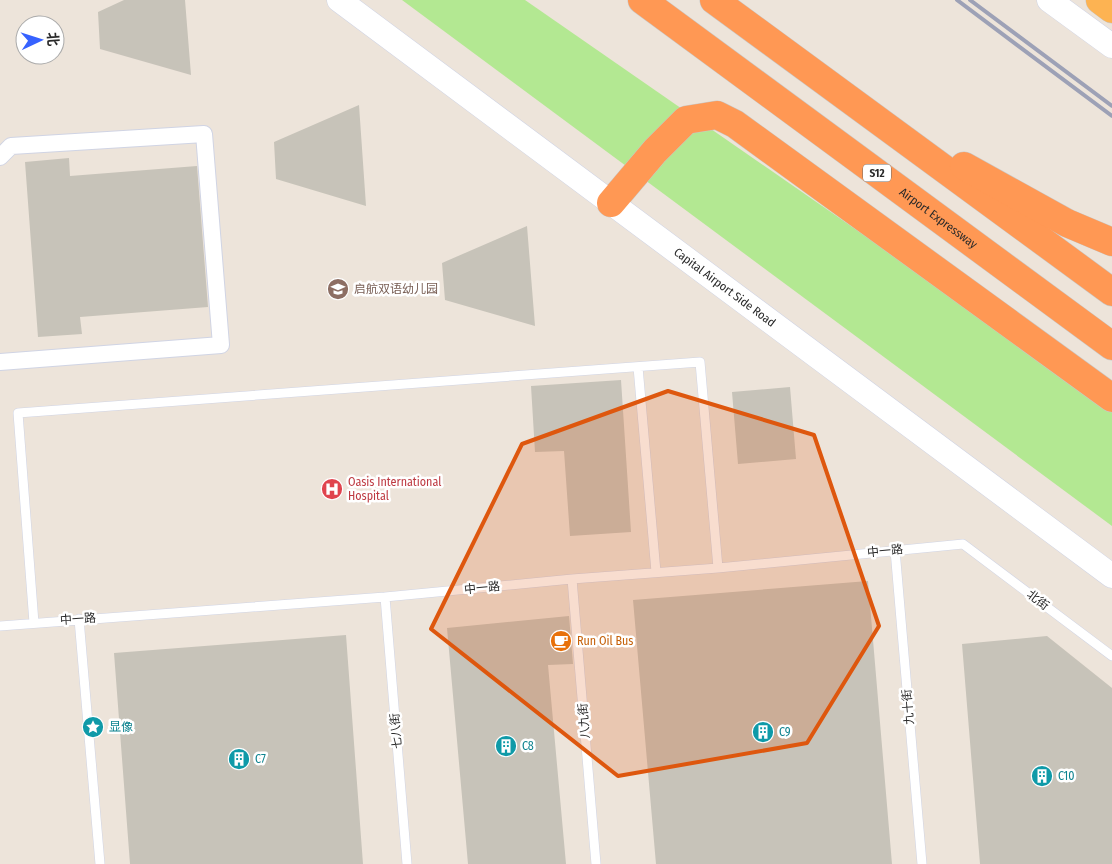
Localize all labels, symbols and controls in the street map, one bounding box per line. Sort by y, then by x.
north arrow [15,15,65,65]
text: 北 [44,32,61,47]
road number: S12 [863,164,891,182]
street label: Airport Expressway [897,185,981,252]
street label: Capital Airport Side Road [671,245,778,330]
school or university icon: 启航双语幼儿园 [326,277,350,301]
place label: 启航双语幼儿园 [354,282,438,296]
place label: Oasis International Hospital [348,475,441,503]
hospital icon: Oasis International Hospital [320,477,344,501]
street label: 中一路 [866,542,904,560]
street label: 中一路 [463,579,501,597]
street label: 北街 [1024,587,1052,613]
street label: 中一路 [60,611,96,627]
cafe icon: Run Oil Bus [549,629,573,653]
place label: Run Oil Bus [577,634,633,648]
street label: 九十街 [899,688,917,726]
street label: 八九街 [575,702,593,740]
street label: 七八街 [387,712,405,750]
place icon: 显像 [81,715,105,739]
place label: 显像 [109,720,133,734]
building icon: C9 [751,720,775,744]
place label: C9 [779,725,791,739]
building icon: C8 [494,734,518,758]
place label: C8 [522,739,534,753]
building icon: C7 [227,747,251,771]
place label: C7 [255,752,266,766]
building icon: C10 [1030,764,1054,788]
place label: C10 [1058,769,1074,783]

